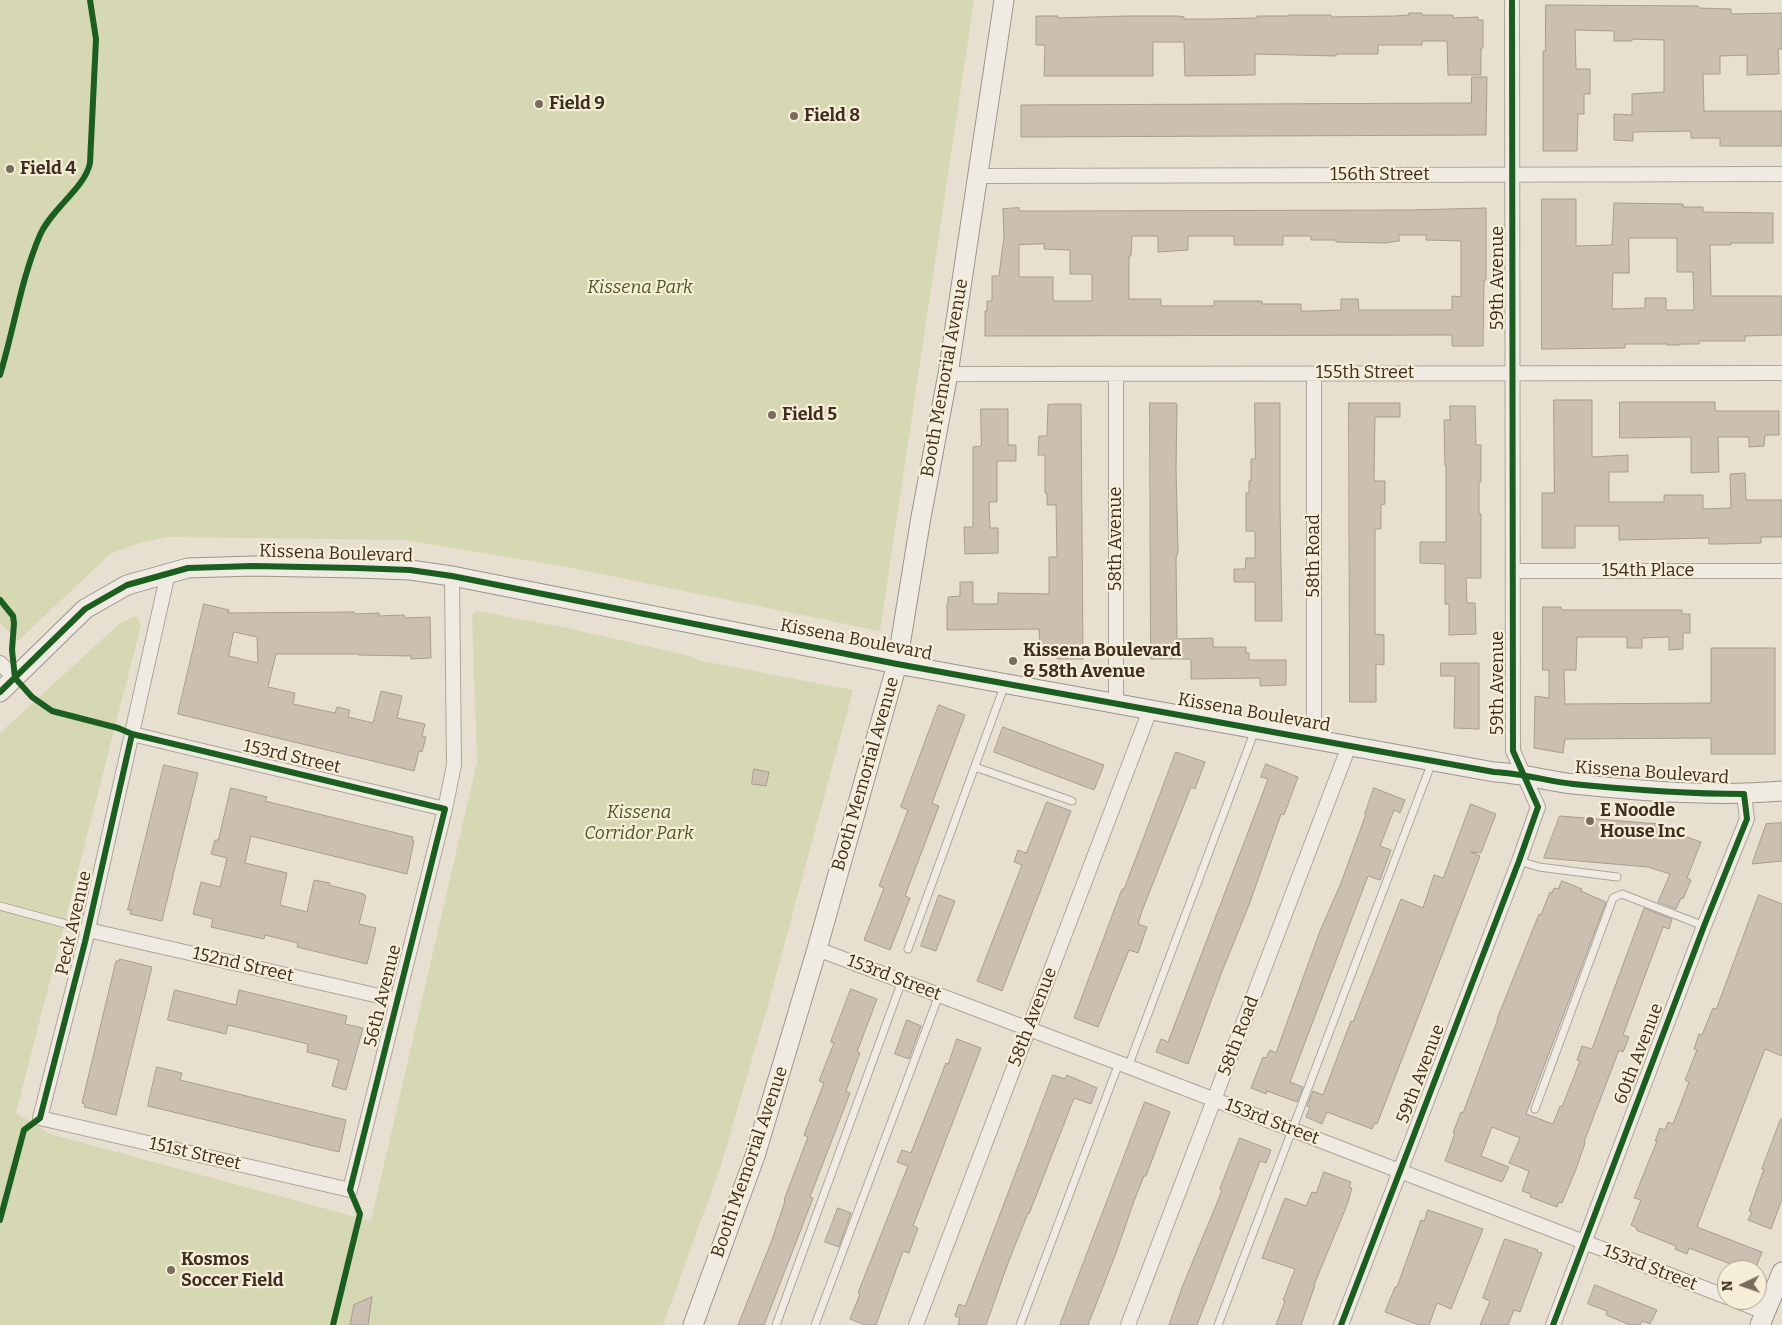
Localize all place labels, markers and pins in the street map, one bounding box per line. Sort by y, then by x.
place label: Field 9 [549,93,605,115]
marker: Field 9 [533,98,545,110]
place label: Field 8 [804,105,860,127]
marker: Field 8 [788,110,800,122]
place label: Field 4 [20,158,76,180]
marker: Field 4 [4,163,16,175]
place label: Field 5 [782,404,837,426]
marker: Field 5 [766,409,778,421]
place label: Kissena Boulevard & 58th Avenue [1023,640,1181,682]
marker: Kissena Boulevard & 58th Avenue [1007,655,1019,667]
place label: E Noodle House Inc [1600,800,1685,842]
marker: E Noodle House Inc [1584,815,1596,827]
place label: Kosmos Soccer Field [181,1249,284,1292]
marker: Kosmos Soccer Field [165,1264,177,1276]

